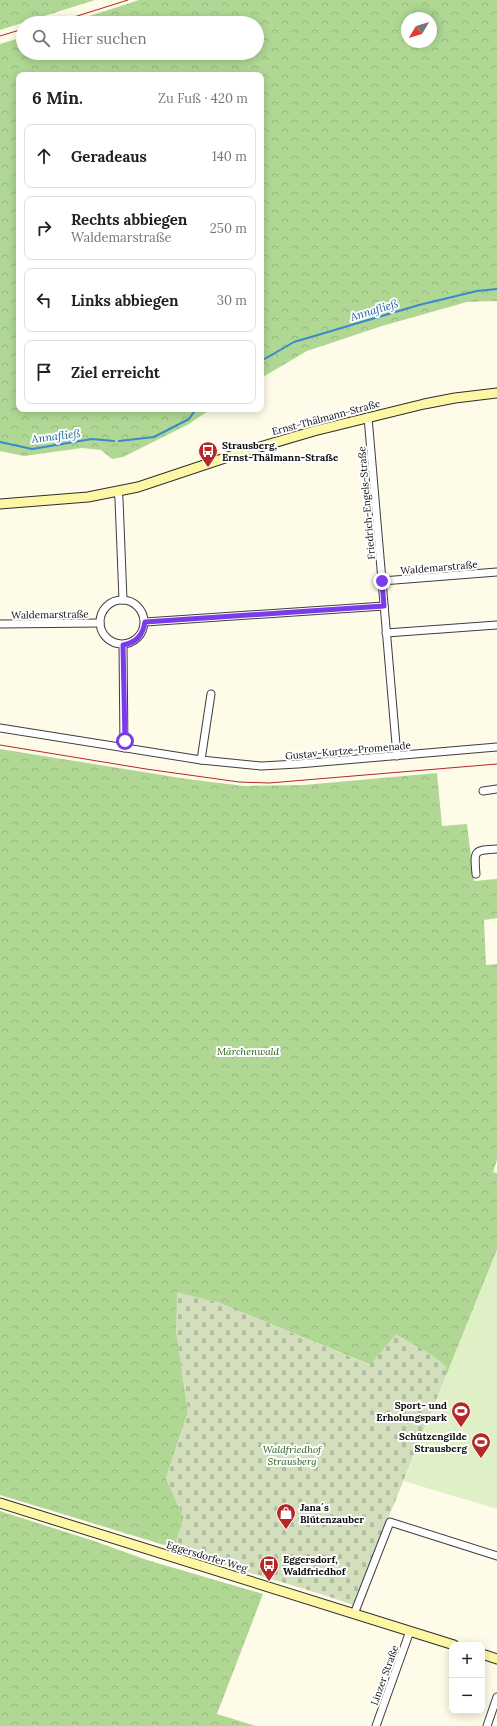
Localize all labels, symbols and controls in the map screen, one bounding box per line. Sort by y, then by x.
north arrow [401,12,437,48]
search box [16,16,264,60]
icon: search [30,27,52,49]
text: Hier suchen [62,29,146,48]
text: 6 Min. [32,87,83,109]
text: Zu Fuß · 420 m [158,90,248,107]
icon: ahead [33,145,55,167]
text: Geradeaus [71,147,147,166]
text: 140 m [212,148,247,165]
text: Rechts abbiegen [71,210,187,229]
icon: right [33,217,55,239]
text: 250 m [210,220,247,237]
text: Waldemarstraße [71,229,172,246]
icon: left [33,289,55,311]
text: Links abbiegen [71,291,179,310]
text: 30 m [217,292,247,309]
water label: Annafließ [348,296,400,324]
icon: arrive [33,361,55,383]
text: Ziel erreicht [71,363,160,382]
street label: Ernst-Thälmann-Straße [270,397,382,438]
water label: Annafließ [30,426,81,446]
place label: Strausberg, Ernst-Thälmann-Straße [222,439,339,464]
bus stop icon: Strausberg, Ernst-Thälmann-Straße [197,440,219,468]
street label: Friedrich-Engels-Straße [355,445,378,560]
street label: Waldemarstraße [400,558,479,577]
route end [373,572,391,590]
street label: Waldemarstraße [11,607,89,622]
route start [116,732,134,750]
street label: Gustav-Kurtze-Promenade [285,738,412,762]
park label: Märchenwald [217,1045,280,1058]
place label: Sport- und Erholungspark [376,1399,447,1424]
sports icon: Sport- und Erholungspark [450,1400,472,1428]
place label: Schützengilde Strausberg [399,1430,468,1455]
sports icon: Schützengilde Strausberg [470,1431,492,1459]
park label: Waldfriedhof Strausberg [263,1443,322,1468]
place label: Jana´s Blütenzauber [300,1501,364,1526]
shop icon: Jana´s Blütenzauber [275,1502,297,1530]
street label: Eggersdorfer Weg [165,1538,249,1575]
place label: Eggersdorf, Waldfriedhof [283,1553,347,1578]
bus stop icon: Eggersdorf, Waldfriedhof [258,1554,280,1582]
map controls [449,1642,485,1714]
button: + [449,1642,485,1678]
street label: Linzer Straße [368,1643,402,1707]
button: − [449,1678,485,1714]

